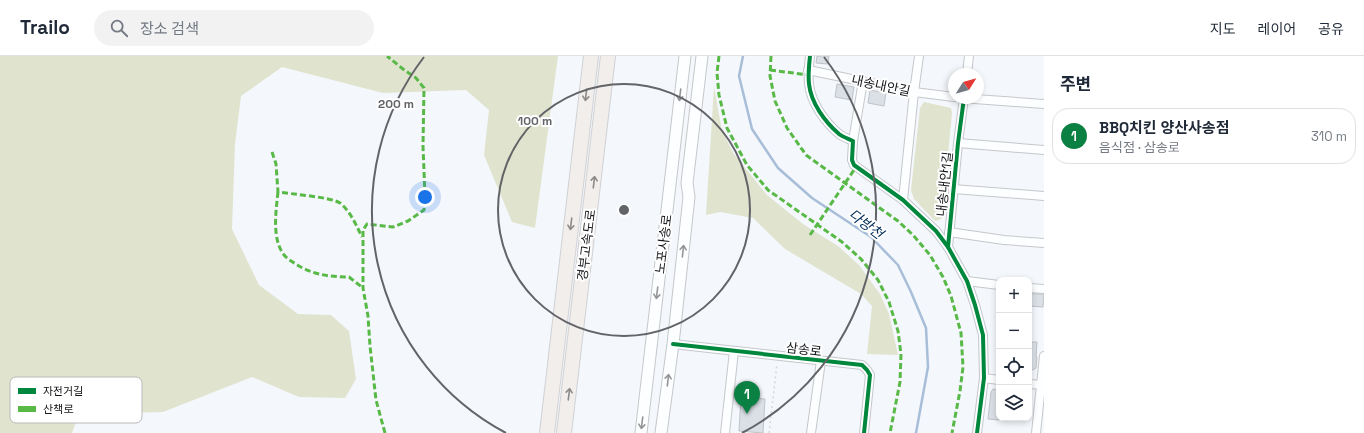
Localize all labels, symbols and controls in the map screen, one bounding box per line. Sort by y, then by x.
search box [94,10,374,46]
text: Trailo [20,15,70,40]
icon: search [108,17,130,39]
text: 장소 검색 [140,19,199,38]
text: 지도 [1210,20,1236,38]
text: 레이어 [1258,20,1296,38]
text: 공유 [1318,20,1344,38]
north arrow [948,68,984,104]
street label: 내송내안길 [850,71,912,100]
text: 주변 [1060,73,1091,95]
one-way arrow [582,88,590,101]
one-way arrow [677,88,684,101]
text: 200 m [378,96,414,112]
text: 100 m [518,113,552,129]
text: BBQ치킨 양산사송점 [1099,118,1229,137]
text: 1 [1071,128,1077,145]
text: 310 m [1311,128,1347,145]
text: 음식점 · 삼송로 [1099,139,1180,156]
street label: 내송내안1길 [933,151,956,217]
one-way arrow [590,176,598,189]
your location [415,187,435,207]
centre of rings [617,203,631,217]
water label: 다방천 [845,205,888,243]
street label: 경부고속도로 [574,208,599,282]
street label: 노포사송로 [651,213,676,275]
one-way arrow [568,217,575,230]
one-way arrow [679,245,686,258]
map controls [996,277,1032,421]
button: + [996,277,1032,313]
one-way arrow [653,286,661,299]
button: − [996,313,1032,349]
street label: 삼송로 [785,339,823,360]
button: locate [996,349,1032,385]
one-way arrow [664,374,672,387]
legend [10,377,142,423]
pin: 1 [734,381,760,414]
text: 자전거길 [43,384,83,398]
button: layers [996,385,1032,421]
one-way arrow [565,388,573,401]
text: 산책로 [43,402,73,416]
one-way arrow [638,416,646,429]

